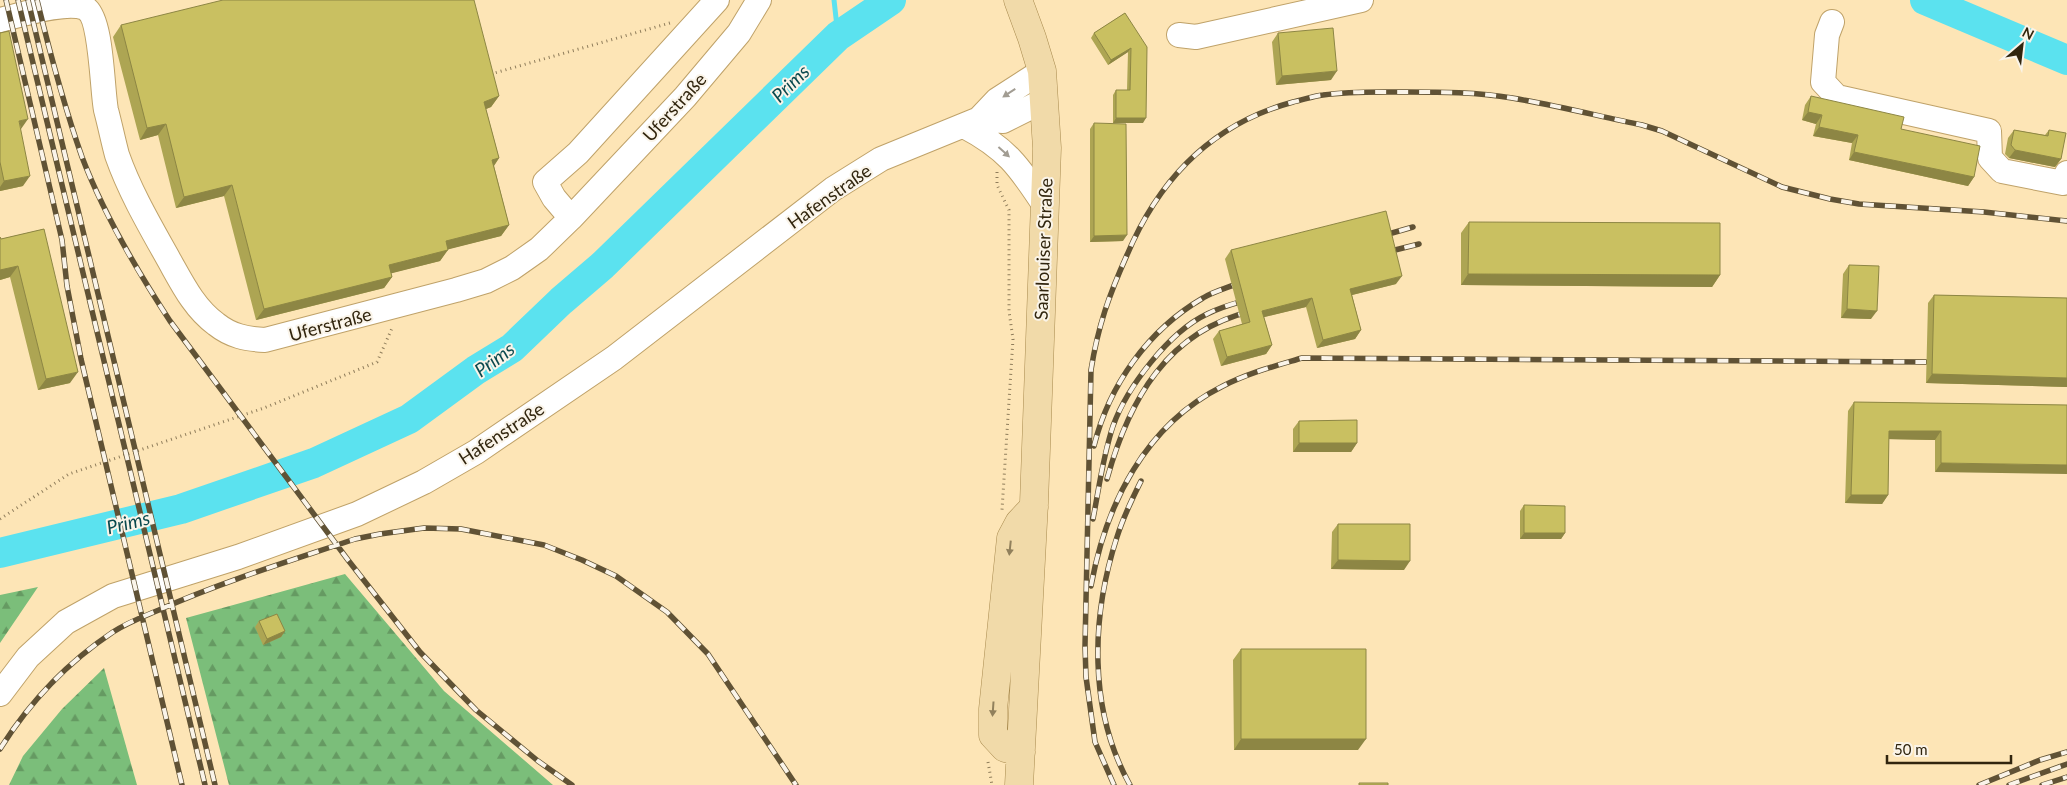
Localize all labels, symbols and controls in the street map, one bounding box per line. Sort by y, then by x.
north arrow [1997,20,2047,70]
text: N [2020,23,2037,43]
water label: Prims [766,59,814,107]
street label: Uferstraße [638,68,710,146]
one-way arrow [1002,88,1015,98]
one-way arrow [998,146,1010,158]
street label: Hafenstraße [783,159,875,233]
street label: Saarlouiser Straße [1030,178,1056,320]
street label: Uferstraße [286,302,374,346]
water label: Prims [469,337,519,381]
street label: Hafenstraße [454,397,548,469]
water label: Prims [104,505,152,538]
one-way arrow [1006,540,1014,556]
one-way arrow [989,702,997,718]
scale bar [1887,732,2011,764]
text: 50 m [1894,740,1928,758]

